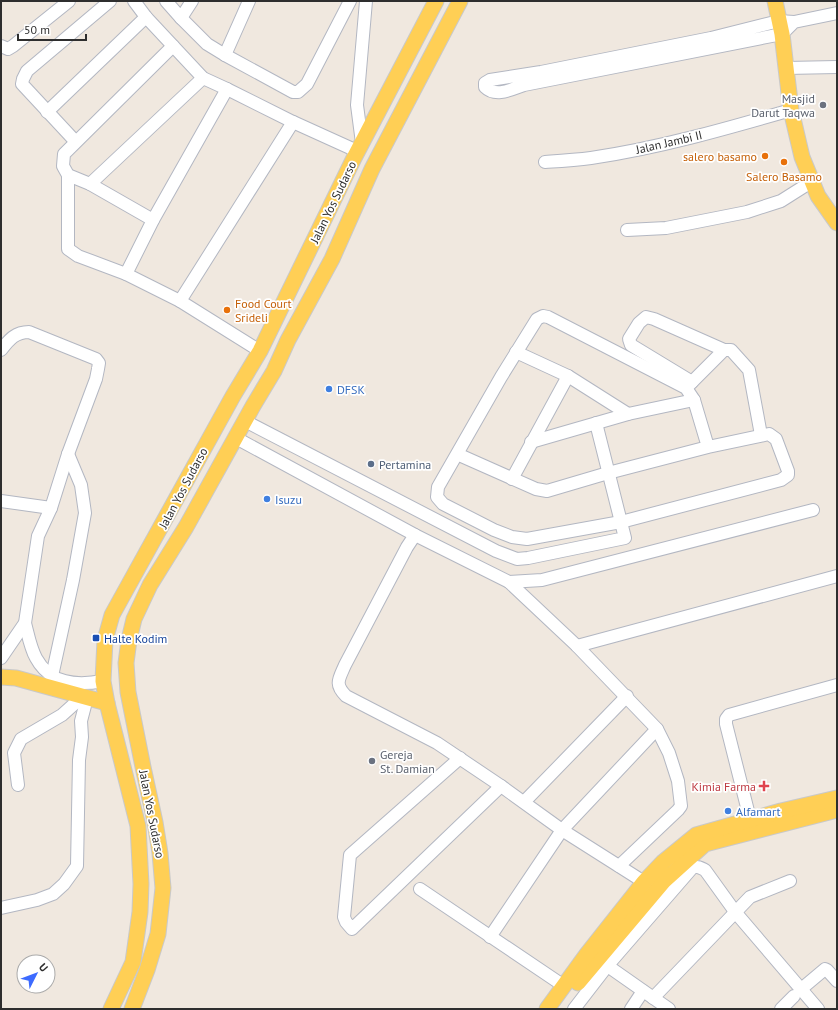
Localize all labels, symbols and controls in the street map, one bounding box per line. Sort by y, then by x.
scale bar [18,16,86,42]
text: 50 m [24,22,50,37]
place label: Masjid Darut Taqwa [751,91,815,120]
marker: Masjid Darut Taqwa [818,100,828,110]
street label: Jalan Jambi II [633,127,704,157]
place label: salero basamo [683,149,757,164]
marker: salero basamo [760,151,770,161]
marker: Salero Basamo [779,157,789,167]
street label: Jalan Yos Sudarso [306,158,359,246]
place label: Salero Basamo [746,169,822,184]
place label: Food Court Srideli [235,296,292,325]
marker: Food Court Srideli [222,305,232,315]
place label: DFSK [337,382,365,397]
marker: DFSK [324,384,334,394]
street label: Jalan Yos Sudarso [155,445,211,532]
place label: Pertamina [379,457,431,472]
marker: Pertamina [366,459,376,469]
place label: Isuzu [275,492,302,507]
marker: Isuzu [262,494,272,504]
place label: Halte Kodim [104,631,167,646]
marker: Halte Kodim [91,633,101,643]
place label: Gereja St. Damian [380,747,435,776]
marker: Gereja St. Damian [367,756,377,766]
street label: Jalan Yos Sudarso [136,768,168,859]
place label: Kimia Farma [691,779,756,794]
marker: Kimia Farma [759,781,769,791]
place label: Alfamart [736,804,781,819]
marker: Alfamart [723,806,733,816]
north arrow [16,954,56,994]
text: U [36,960,51,975]

